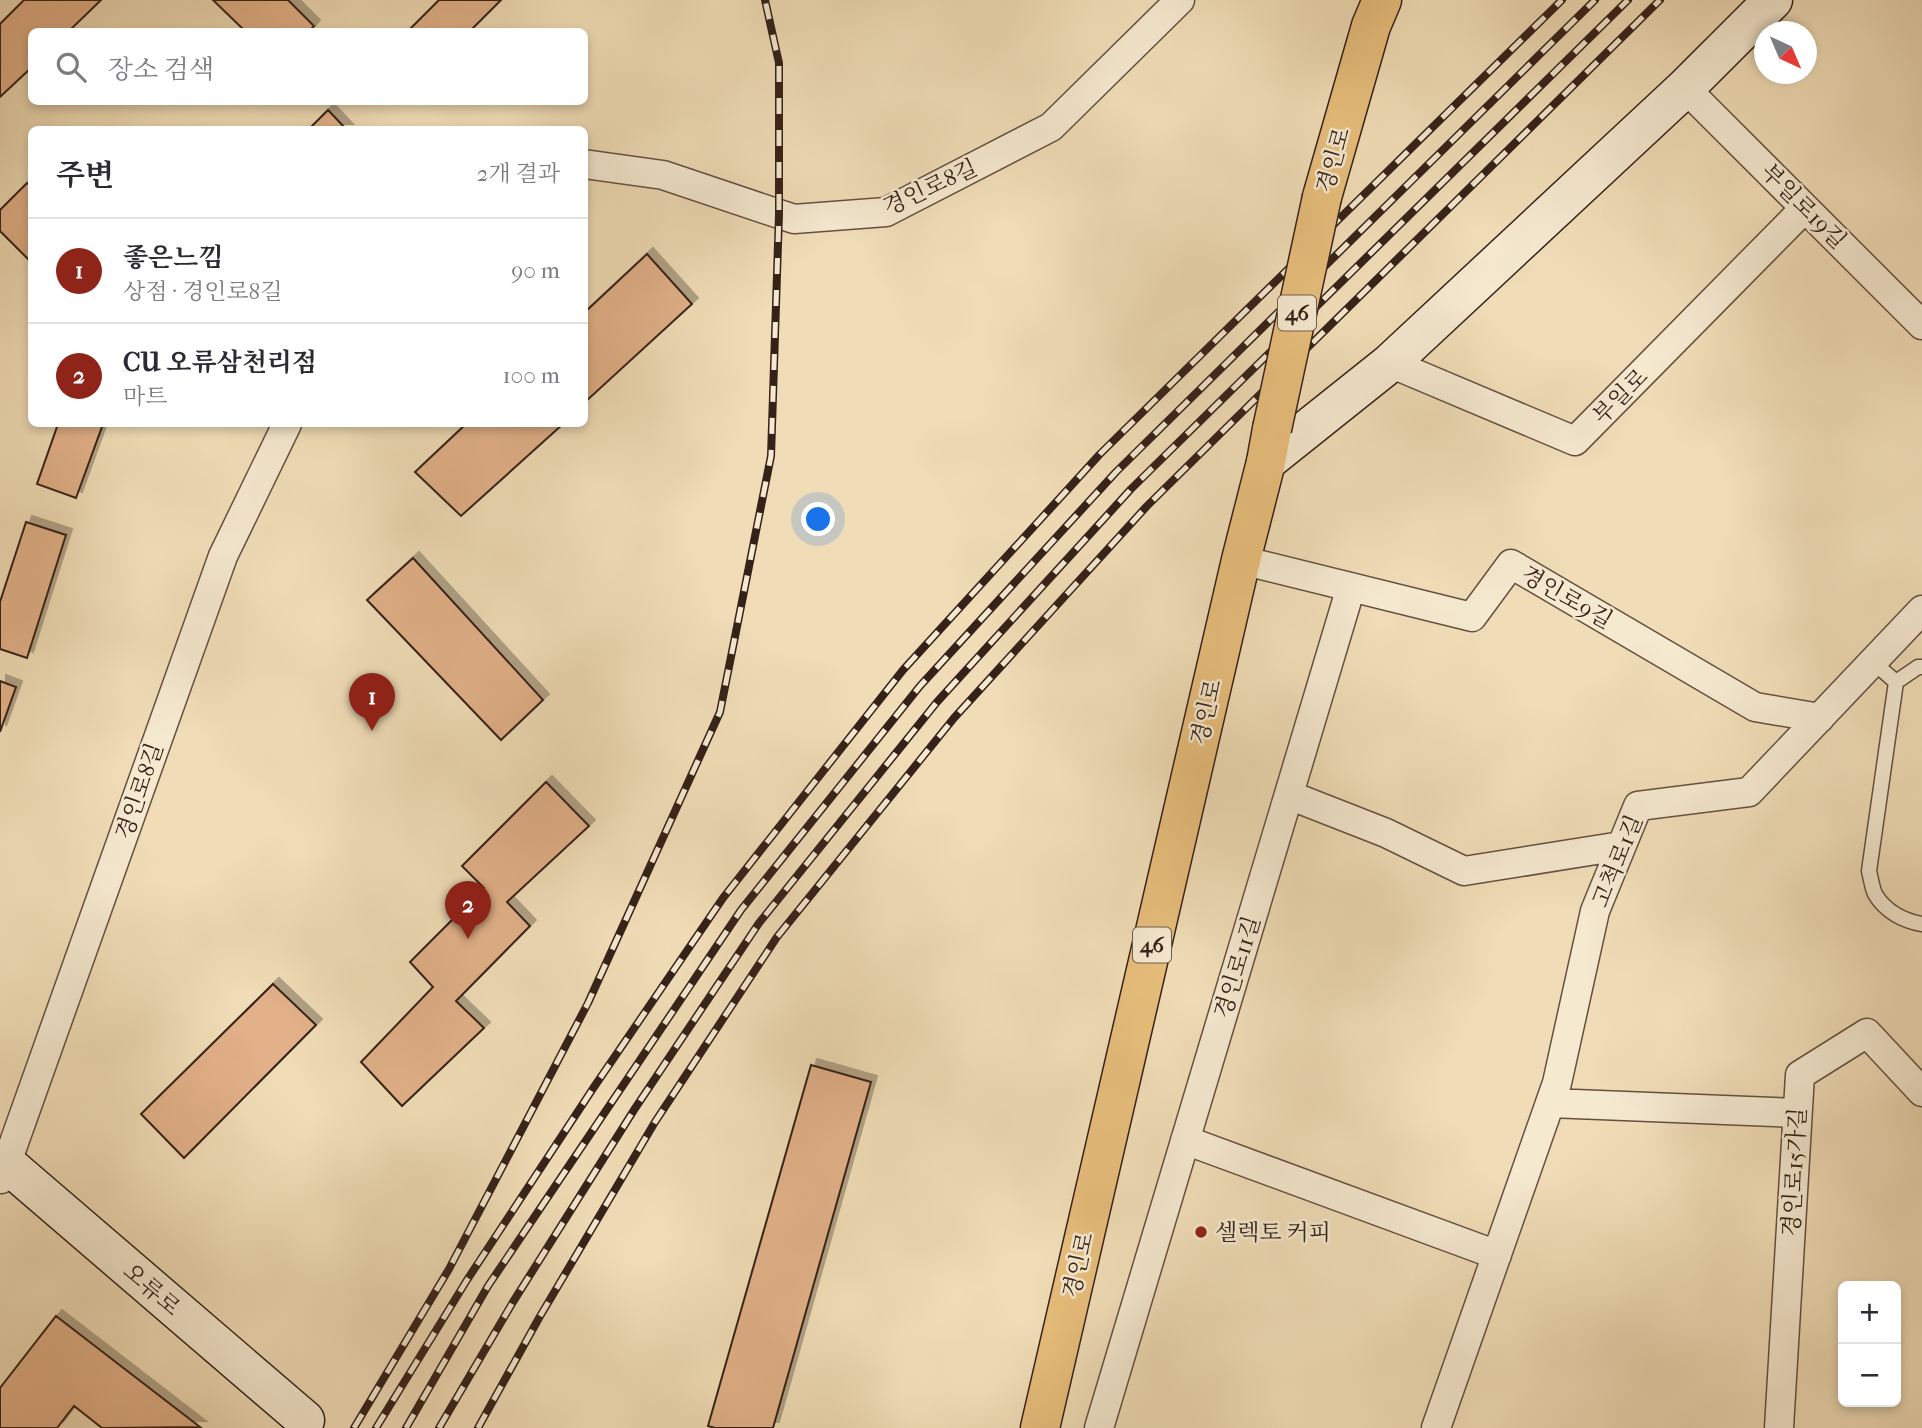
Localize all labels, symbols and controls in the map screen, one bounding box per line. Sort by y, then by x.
north arrow [1754,21,1817,84]
search box [28,28,588,105]
icon: search [52,48,90,86]
text: 장소 검색 [108,54,214,85]
street label: 경인로 [1311,124,1356,196]
street label: 경인로8길 [879,154,981,221]
text: 주변 [56,158,114,193]
street label: 부일로19길 [1756,158,1852,254]
text: 2개 결과 [477,160,560,187]
text: 좋은느낌 [123,242,223,273]
text: 1 [75,257,83,284]
text: 90 m [511,257,560,284]
text: 상점 · 경인로8길 [123,278,282,305]
road number: 46 [1278,296,1316,330]
text: CU 오류삼천리점 [123,347,317,378]
text: 2 [73,362,85,389]
text: 100 m [502,362,560,389]
street label: 부일로 [1587,363,1653,429]
text: 마트 [123,383,167,410]
your location [801,502,835,536]
street label: 경인로9길 [1516,561,1617,634]
pin: 1 [349,673,395,731]
street label: 경인로 [1186,677,1227,748]
street label: 경인로8길 [110,739,169,843]
street label: 고척로1길 [1587,811,1648,911]
pin: 2 [445,881,491,939]
street label: 경인로11길 [1209,913,1266,1021]
road number: 46 [1133,928,1171,962]
street label: 경인로15가길 [1778,1107,1811,1237]
place label: 셀렉토 커피 [1215,1219,1331,1246]
marker: 셀렉토 커피 [1193,1224,1209,1240]
street label: 경인로 [1058,1230,1099,1301]
street label: 오류로 [118,1257,186,1321]
map controls [1838,1281,1901,1407]
button: + [1838,1281,1901,1344]
button: − [1838,1344,1901,1407]

